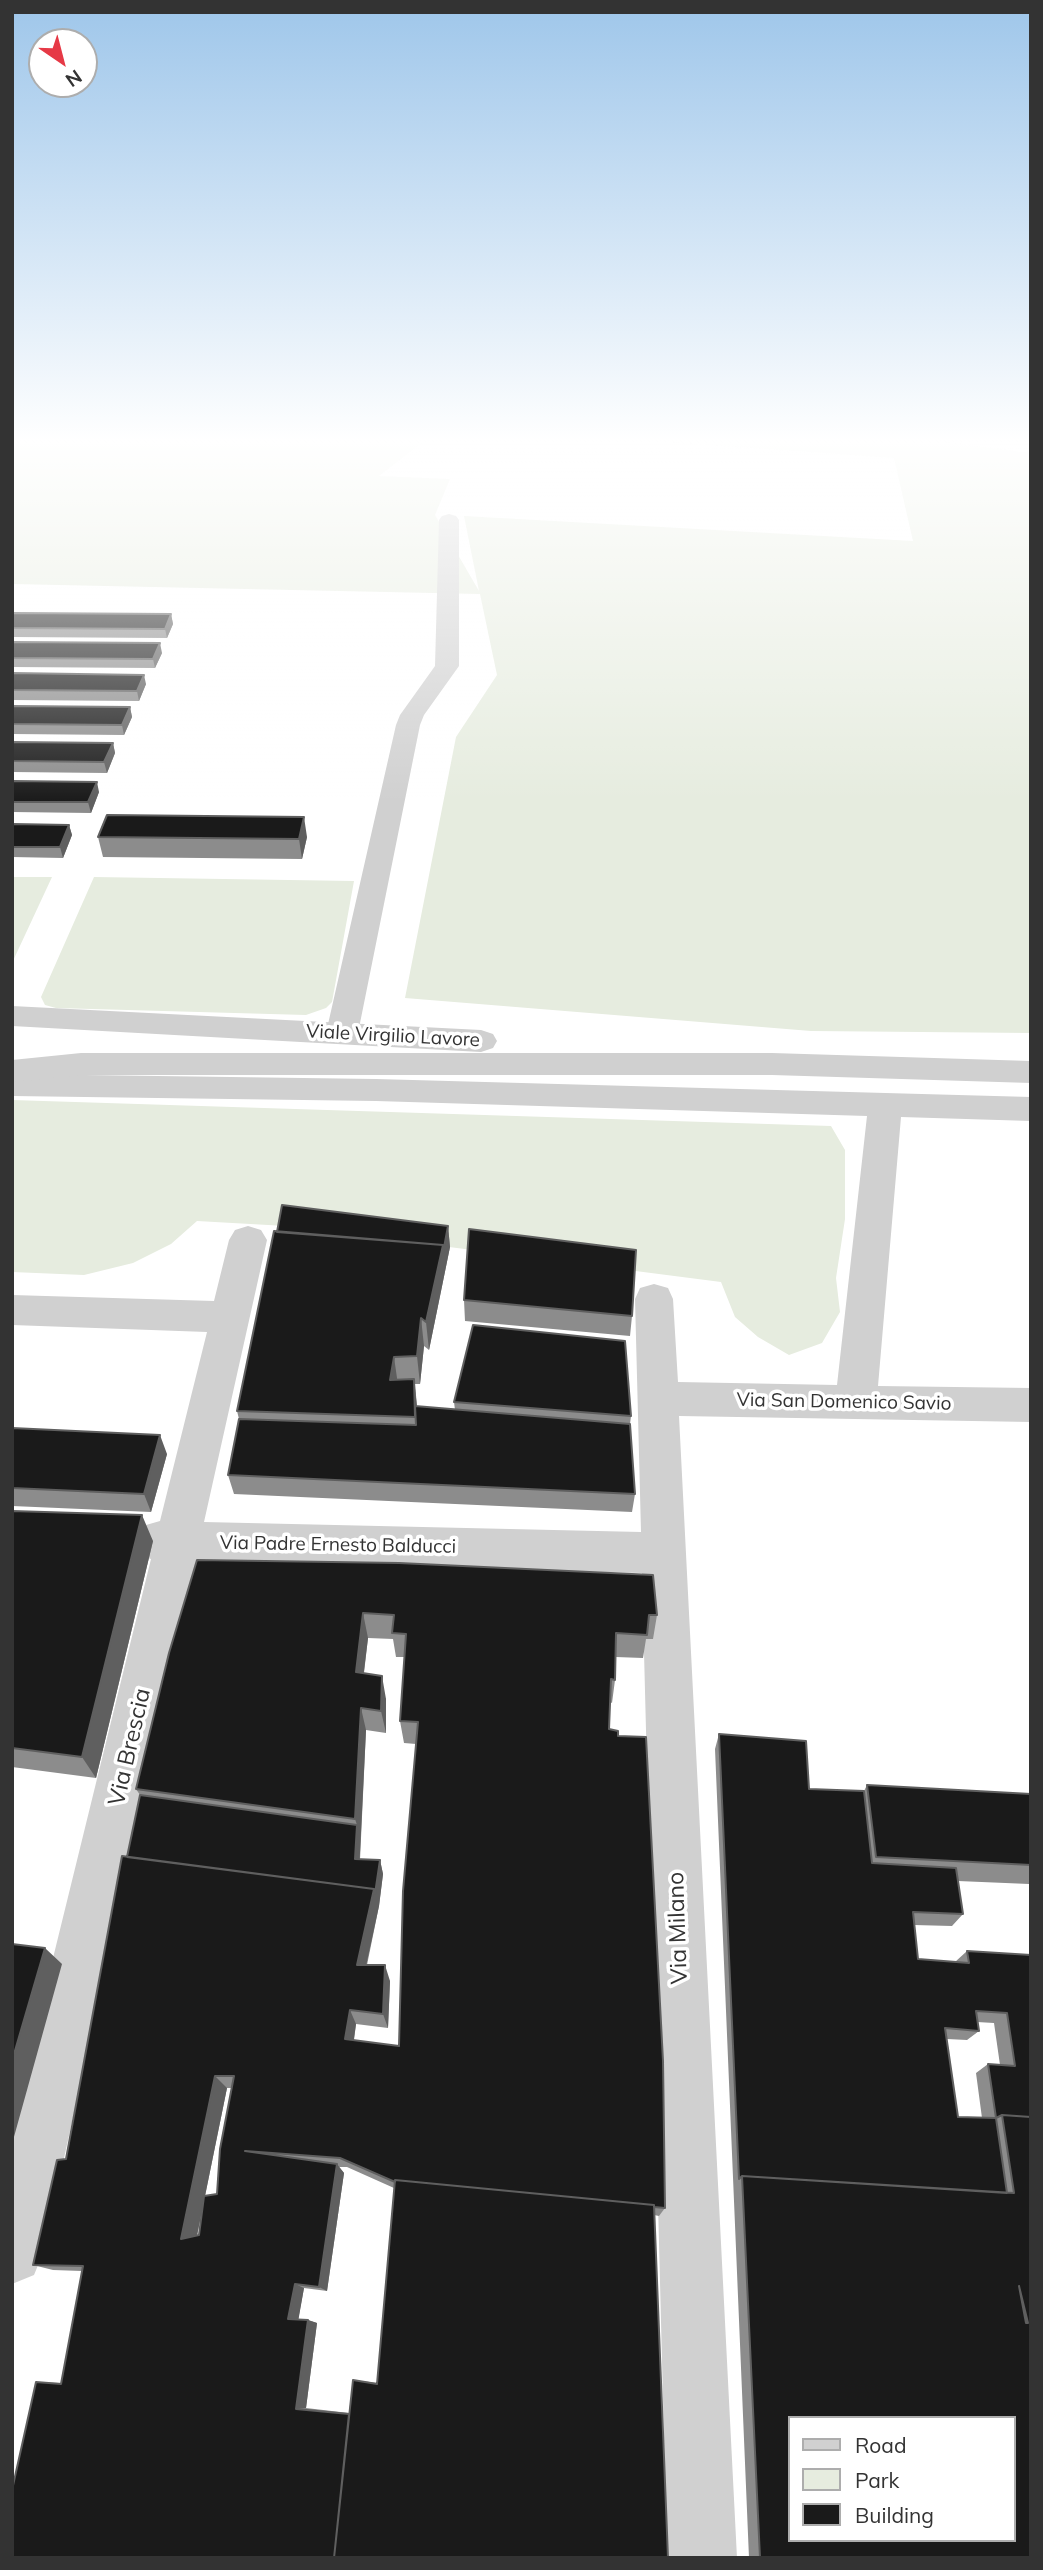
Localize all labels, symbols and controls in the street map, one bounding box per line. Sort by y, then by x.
north arrow [28,28,98,98]
text: N [61,65,87,93]
street label: Viale Virgilio Lavore [306,1020,480,1052]
street label: Via San Domenico Savio [736,1389,952,1415]
street label: Via Padre Ernesto Balducci [220,1532,456,1558]
street label: Via Brescia [103,1686,157,1808]
street label: Via Milano [662,1871,694,1985]
legend [788,2416,1015,2542]
text: Road [855,2432,906,2458]
text: Park [855,2467,899,2493]
text: Building [855,2502,934,2528]

